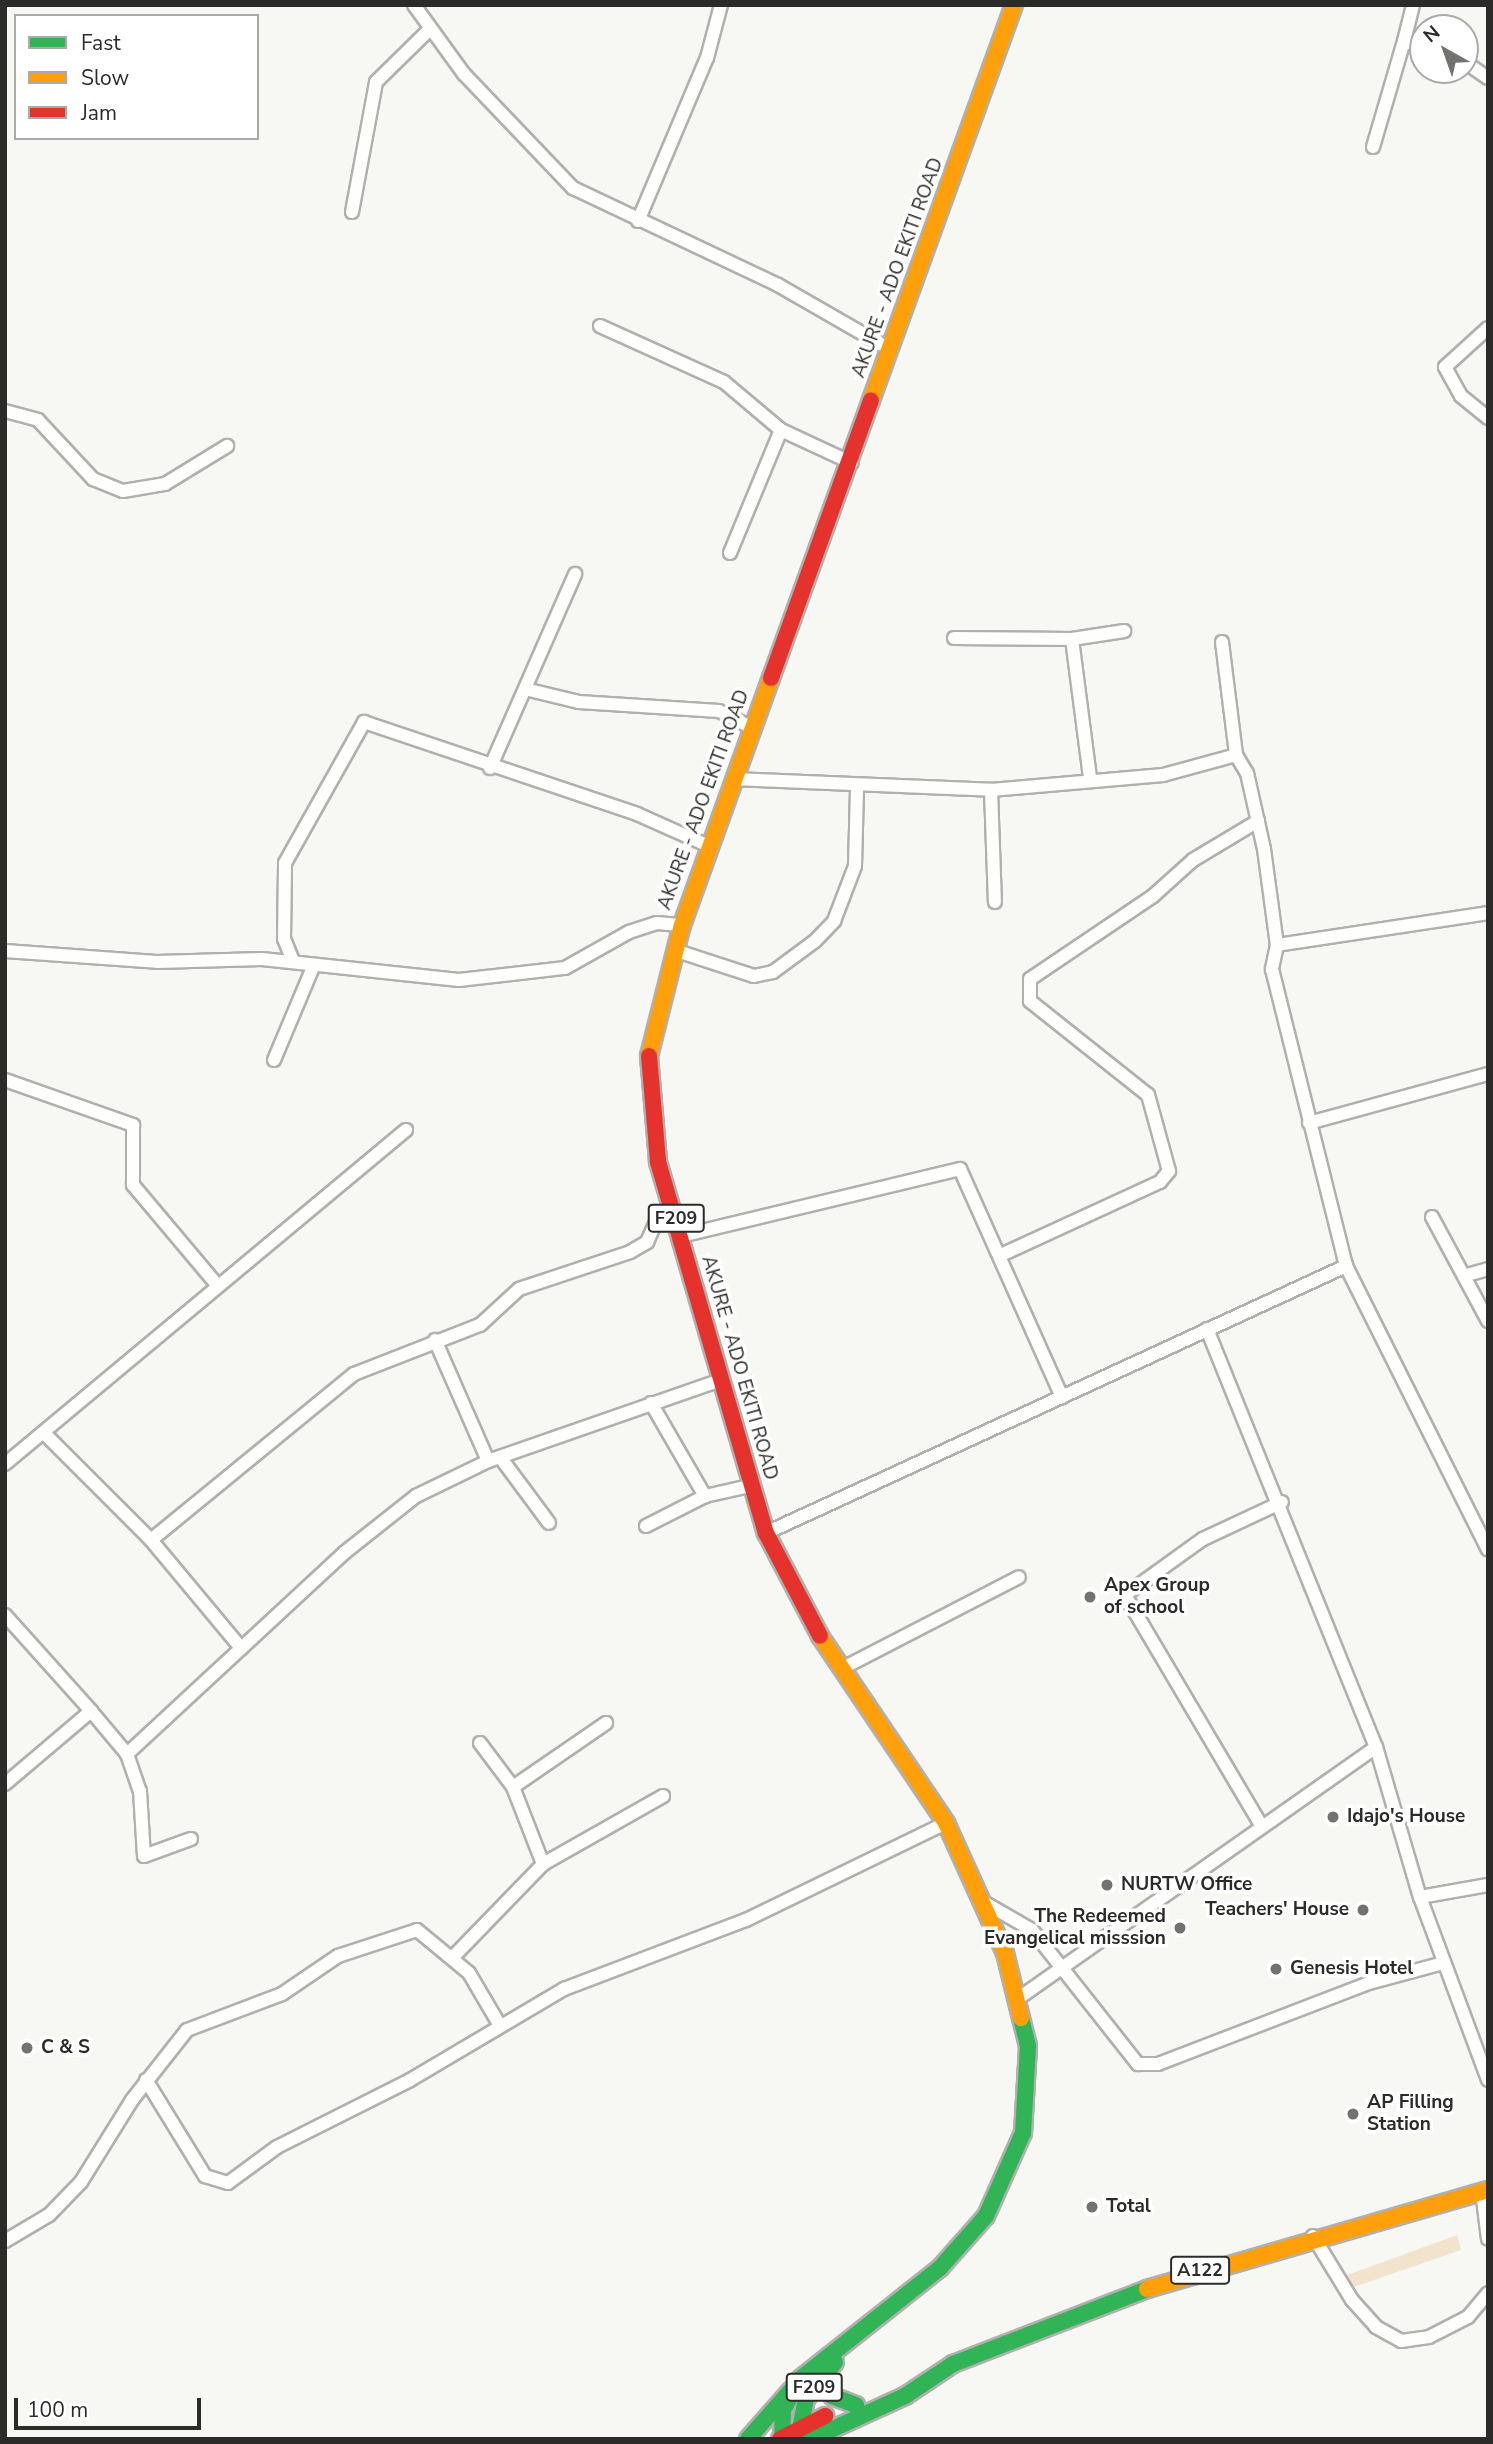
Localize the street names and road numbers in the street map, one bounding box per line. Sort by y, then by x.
street label: AKURE - ADO EKITI ROAD [848,155,948,381]
street label: AKURE - ADO EKITI ROAD [654,687,754,913]
road number: F209 [646,1204,706,1232]
street label: AKURE - ADO EKITI ROAD [696,1253,782,1483]
road number: A122 [1168,2256,1232,2284]
road number: F209 [784,2372,844,2402]

